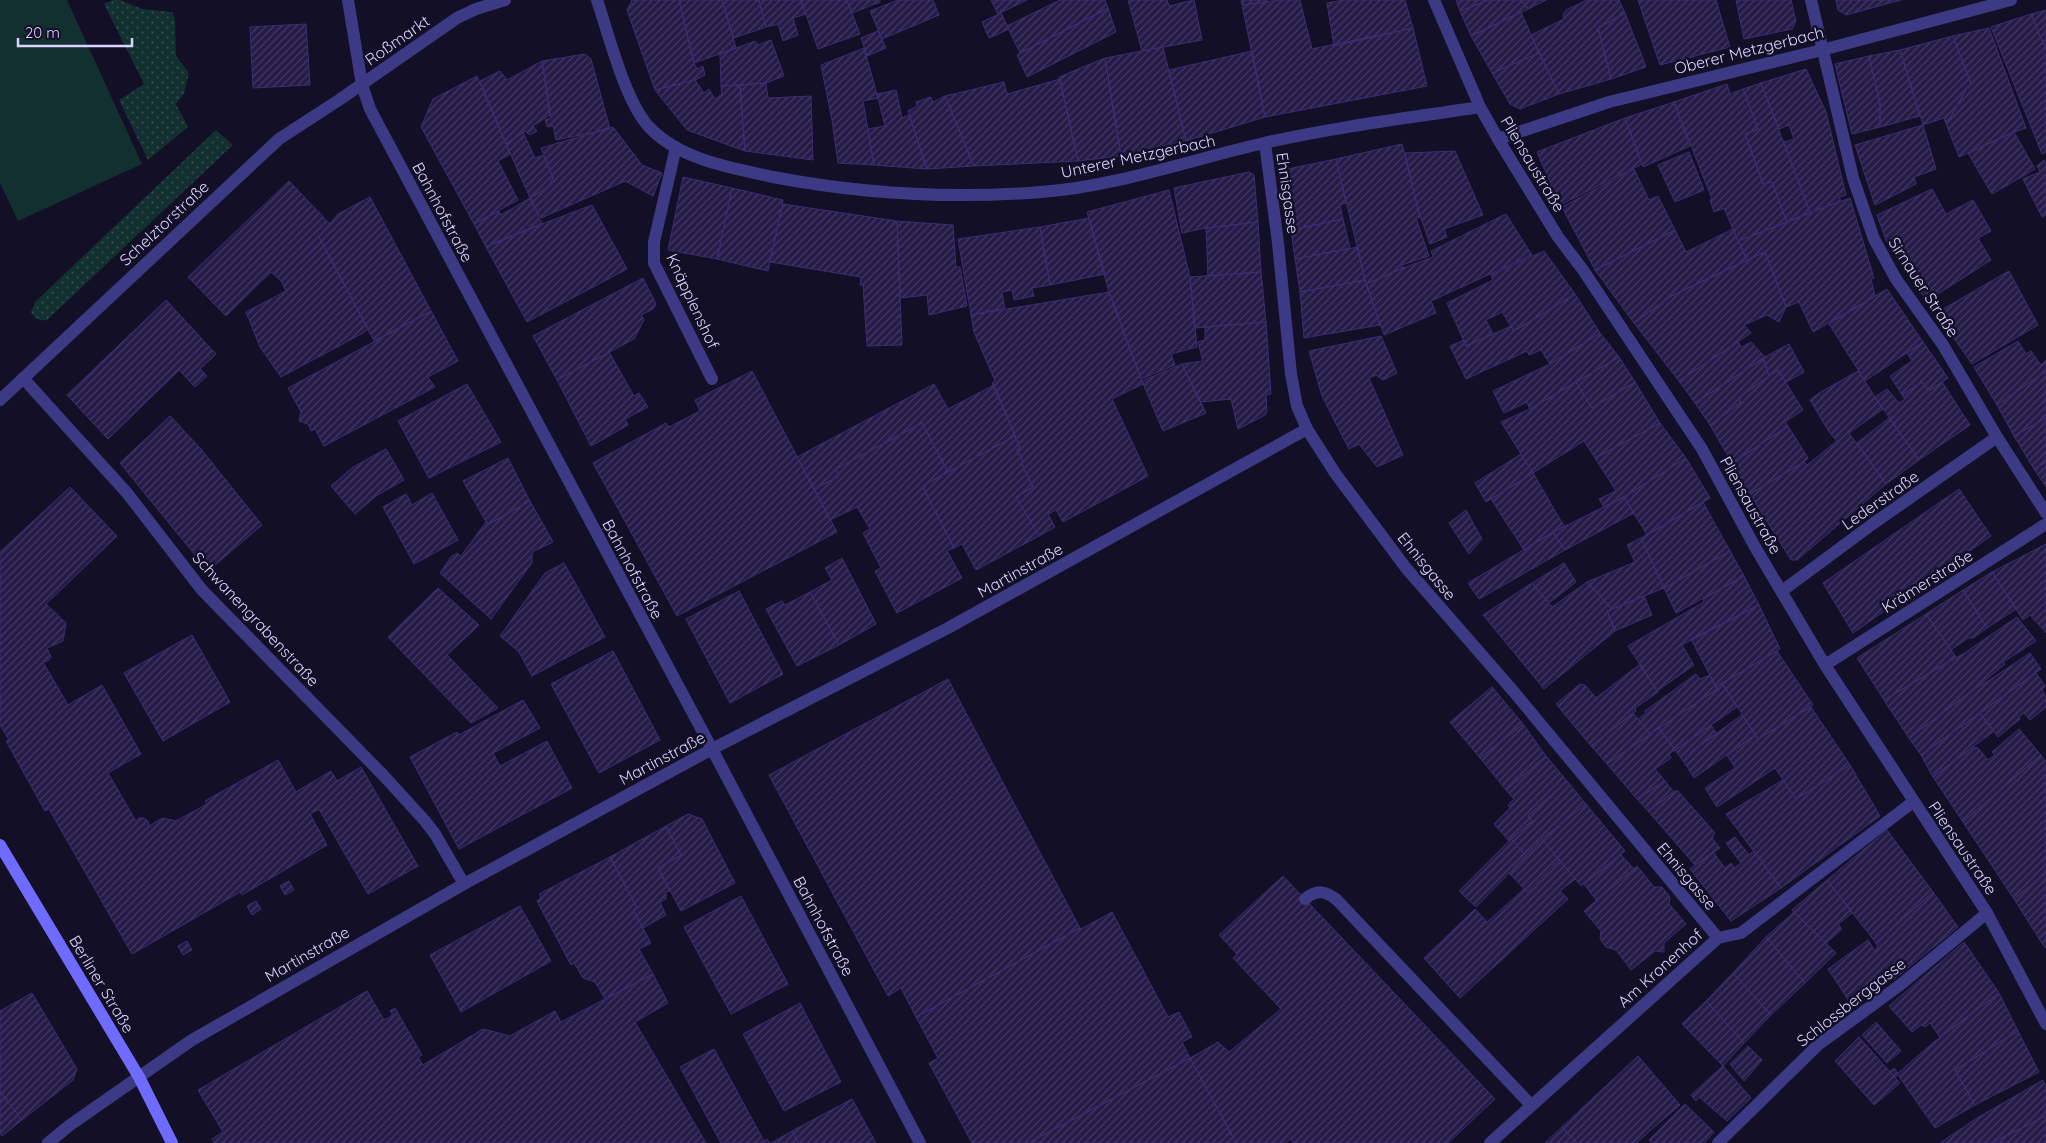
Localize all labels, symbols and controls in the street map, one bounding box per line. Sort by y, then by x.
street label: Roßmarkt [361,10,433,70]
scale bar [18,15,131,47]
street label: Oberer Metzgerbach [1672,22,1826,78]
text: 20 m [25,23,60,42]
street label: Pliensaustraße [1496,112,1570,216]
street label: Unterer Metzgerbach [1059,130,1217,182]
street label: Ehnisgasse [1272,151,1304,235]
street label: Bahnhofstraße [408,159,478,265]
street label: Schelztorstraße [115,176,213,270]
street label: Sirnauer Straße [1884,233,1964,341]
street label: Knäpplenshof [662,250,724,352]
street label: Pliensaustraße [1716,453,1786,557]
street label: Lederstraße [1837,466,1923,534]
street label: Bahnhofstraße [598,516,668,622]
street label: Ehnisgasse [1393,528,1461,604]
street label: Martinstraße [974,538,1066,602]
street label: Krämerstraße [1878,545,1976,617]
street label: Schwanengrabenstraße [188,548,324,690]
street label: Martinstraße [616,727,708,789]
street label: Pliensaustraße [1924,797,2002,899]
street label: Ehnisgasse [1653,838,1721,914]
street label: Bahnhofstraße [789,873,859,979]
street label: Martinstraße [261,922,353,986]
street label: Am Kronenhof [1613,924,1707,1011]
street label: Berliner Straße [65,932,139,1036]
street label: Schlossberggasse [1792,953,1910,1051]

